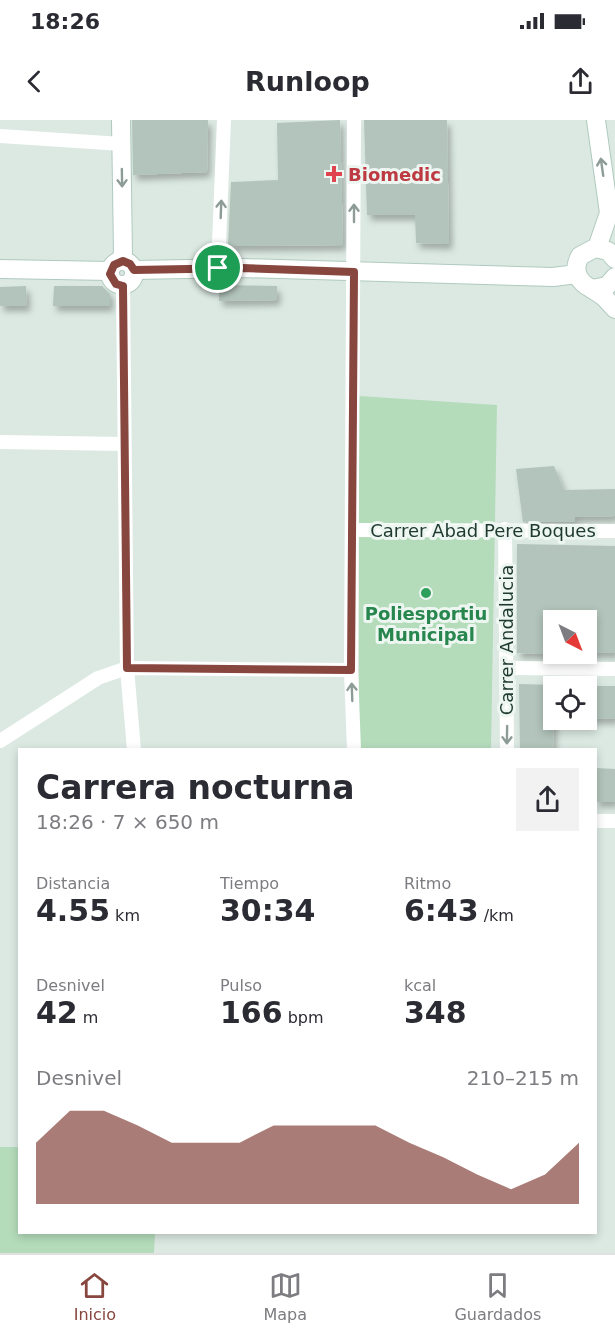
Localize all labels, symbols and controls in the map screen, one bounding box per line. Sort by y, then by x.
text: 18:26 [30,9,100,34]
icon: back [18,65,51,98]
icon: share [564,65,597,98]
text: Runloop [245,66,370,97]
one-way arrow [597,157,608,177]
place label: Biomedic [348,164,441,185]
marker: Biomedic [325,165,343,183]
one-way arrow [116,168,128,188]
one-way arrow [215,200,226,220]
one-way arrow [348,204,360,224]
pin [192,242,243,293]
icon: arrive [201,251,234,284]
street label: Carrer Abad Pere Boques [370,520,596,541]
street label: Carrer Andalucia [496,565,517,715]
marker: Poliesportiu Municipal [419,586,433,600]
place label: Poliesportiu Municipal [365,603,487,645]
north arrow [543,610,597,664]
map controls [543,610,597,730]
button: locate [543,676,597,730]
one-way arrow [346,682,357,702]
one-way arrow [501,724,513,744]
text: Carrera nocturna [36,768,354,807]
button: share [516,768,579,831]
text: 18:26 · 7 × 650 m [36,810,219,834]
text: Distancia [36,874,110,893]
text: Tiempo [220,874,279,893]
text: Ritmo [404,874,451,893]
text: 4.55 [36,893,110,928]
text: 30:34 [220,893,316,928]
text: 6:43 [404,893,479,928]
text: km [110,906,140,925]
text: /km [479,906,514,925]
text: Desnivel [36,976,105,995]
text: Pulso [220,976,262,995]
text: kcal [404,976,436,995]
text: 42 [36,995,78,1030]
text: 166 [220,995,283,1030]
text: 348 [404,995,467,1030]
text: m [78,1008,98,1027]
text: bpm [283,1008,324,1027]
text: Desnivel [36,1066,122,1090]
text: 210–215 m [467,1066,579,1090]
tab: Inicio [74,1269,116,1324]
tab: Mapa [263,1269,307,1324]
tab: Guardados [454,1269,541,1324]

